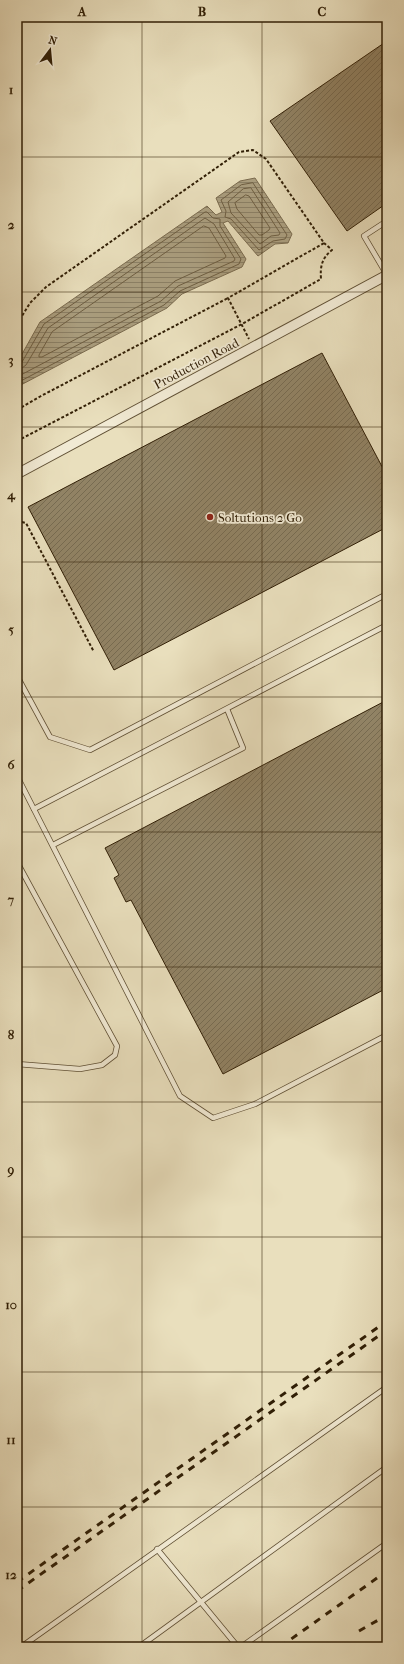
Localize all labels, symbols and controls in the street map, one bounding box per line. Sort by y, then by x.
text: A [77,4,87,19]
text: B [198,4,207,19]
text: C [318,4,327,19]
north arrow [30,30,70,70]
text: N [47,33,59,48]
text: 1 [9,82,14,97]
text: 2 [8,217,15,232]
street label: Production Road [151,334,242,392]
text: 3 [8,352,14,368]
text: 4 [6,487,16,503]
place label: Soltutions 2 Go [218,510,302,525]
marker: Soltutions 2 Go [205,512,215,522]
text: 5 [8,622,14,637]
text: 6 [7,757,15,772]
text: 7 [7,892,15,907]
text: 8 [8,1027,15,1042]
text: 9 [7,1162,15,1178]
text: 10 [5,1297,17,1312]
text: 11 [6,1432,16,1447]
text: 12 [5,1567,17,1582]

